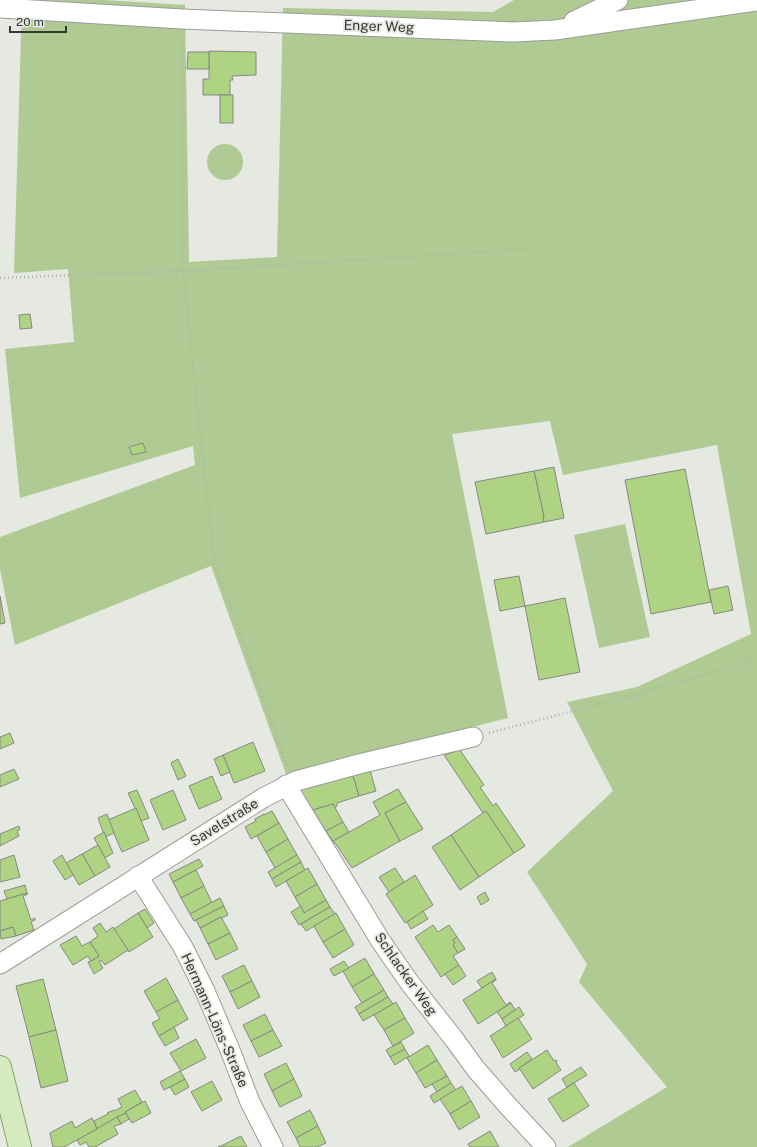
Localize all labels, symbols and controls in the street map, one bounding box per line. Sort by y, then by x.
scale bar [10,8,66,34]
text: 20 m [16,15,44,29]
street label: Enger Weg [343,17,415,35]
street label: Savelstraße [187,795,261,849]
street label: Schlacker Weg [371,929,441,1019]
street label: Hermann-Löns-Straße [178,950,252,1090]

